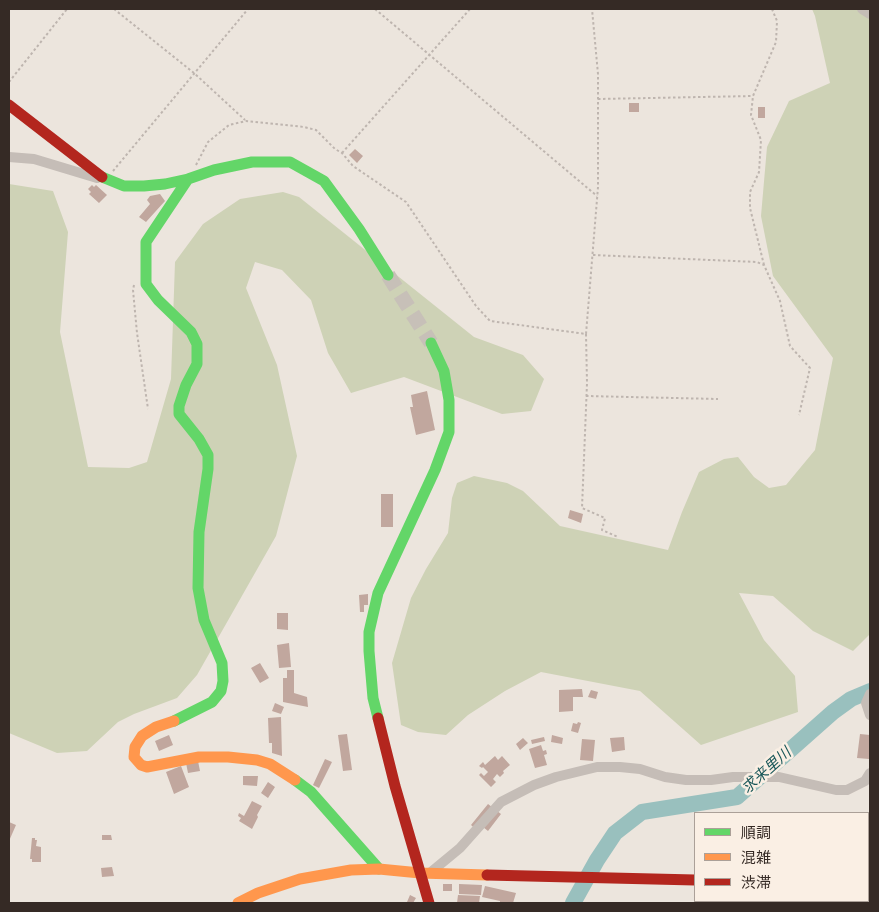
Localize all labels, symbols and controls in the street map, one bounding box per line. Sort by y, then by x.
water label: 求来里川 [739,744,795,798]
legend [694,812,869,902]
text: 順調 [741,824,771,842]
text: 混雑 [741,849,771,867]
text: 渋滞 [741,874,771,892]

